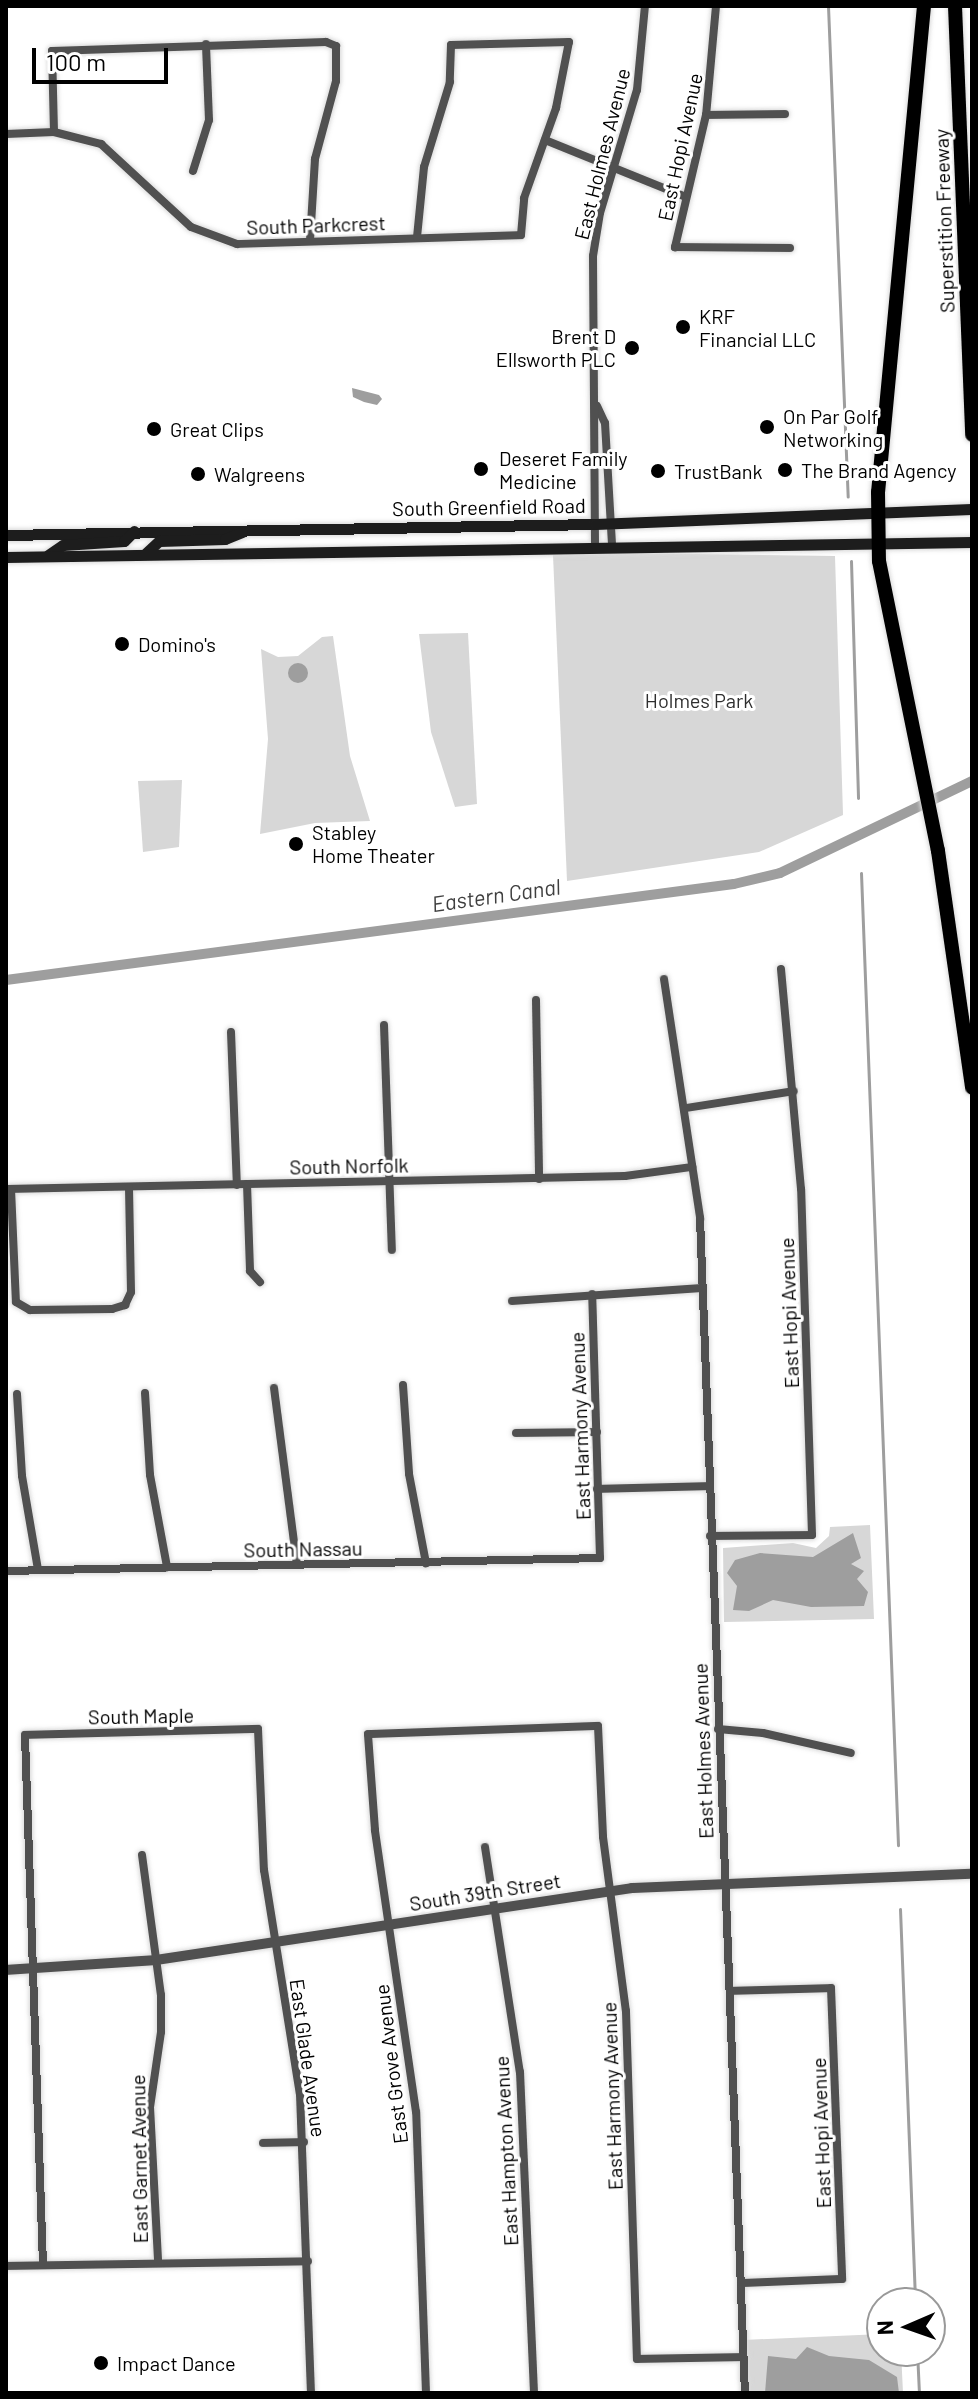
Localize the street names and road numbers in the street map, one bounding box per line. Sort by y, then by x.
street label: East Holmes Avenue [569,66,635,242]
street label: East Hopi Avenue [653,71,707,223]
street label: Superstition Freeway [929,129,959,313]
street label: South Parkcrest [246,211,386,239]
street label: South Greenfield Road [392,493,586,521]
street label: South Norfolk [289,1153,409,1179]
street label: East Hopi Avenue [774,1237,804,1389]
street label: East Harmony Avenue [565,1331,595,1521]
street label: South Nassau [243,1536,363,1562]
street label: East Holmes Avenue [688,1663,718,1839]
street label: South Maple [88,1703,194,1729]
street label: South 39th Street [408,1868,562,1916]
street label: East Glade Avenue [285,1977,331,2139]
street label: East Grove Avenue [369,1983,413,2145]
street label: East Harmony Avenue [597,2001,627,2191]
street label: East Hampton Avenue [489,2055,523,2247]
street label: East Hopi Avenue [806,2057,836,2209]
street label: East Garnet Avenue [126,2074,152,2244]

